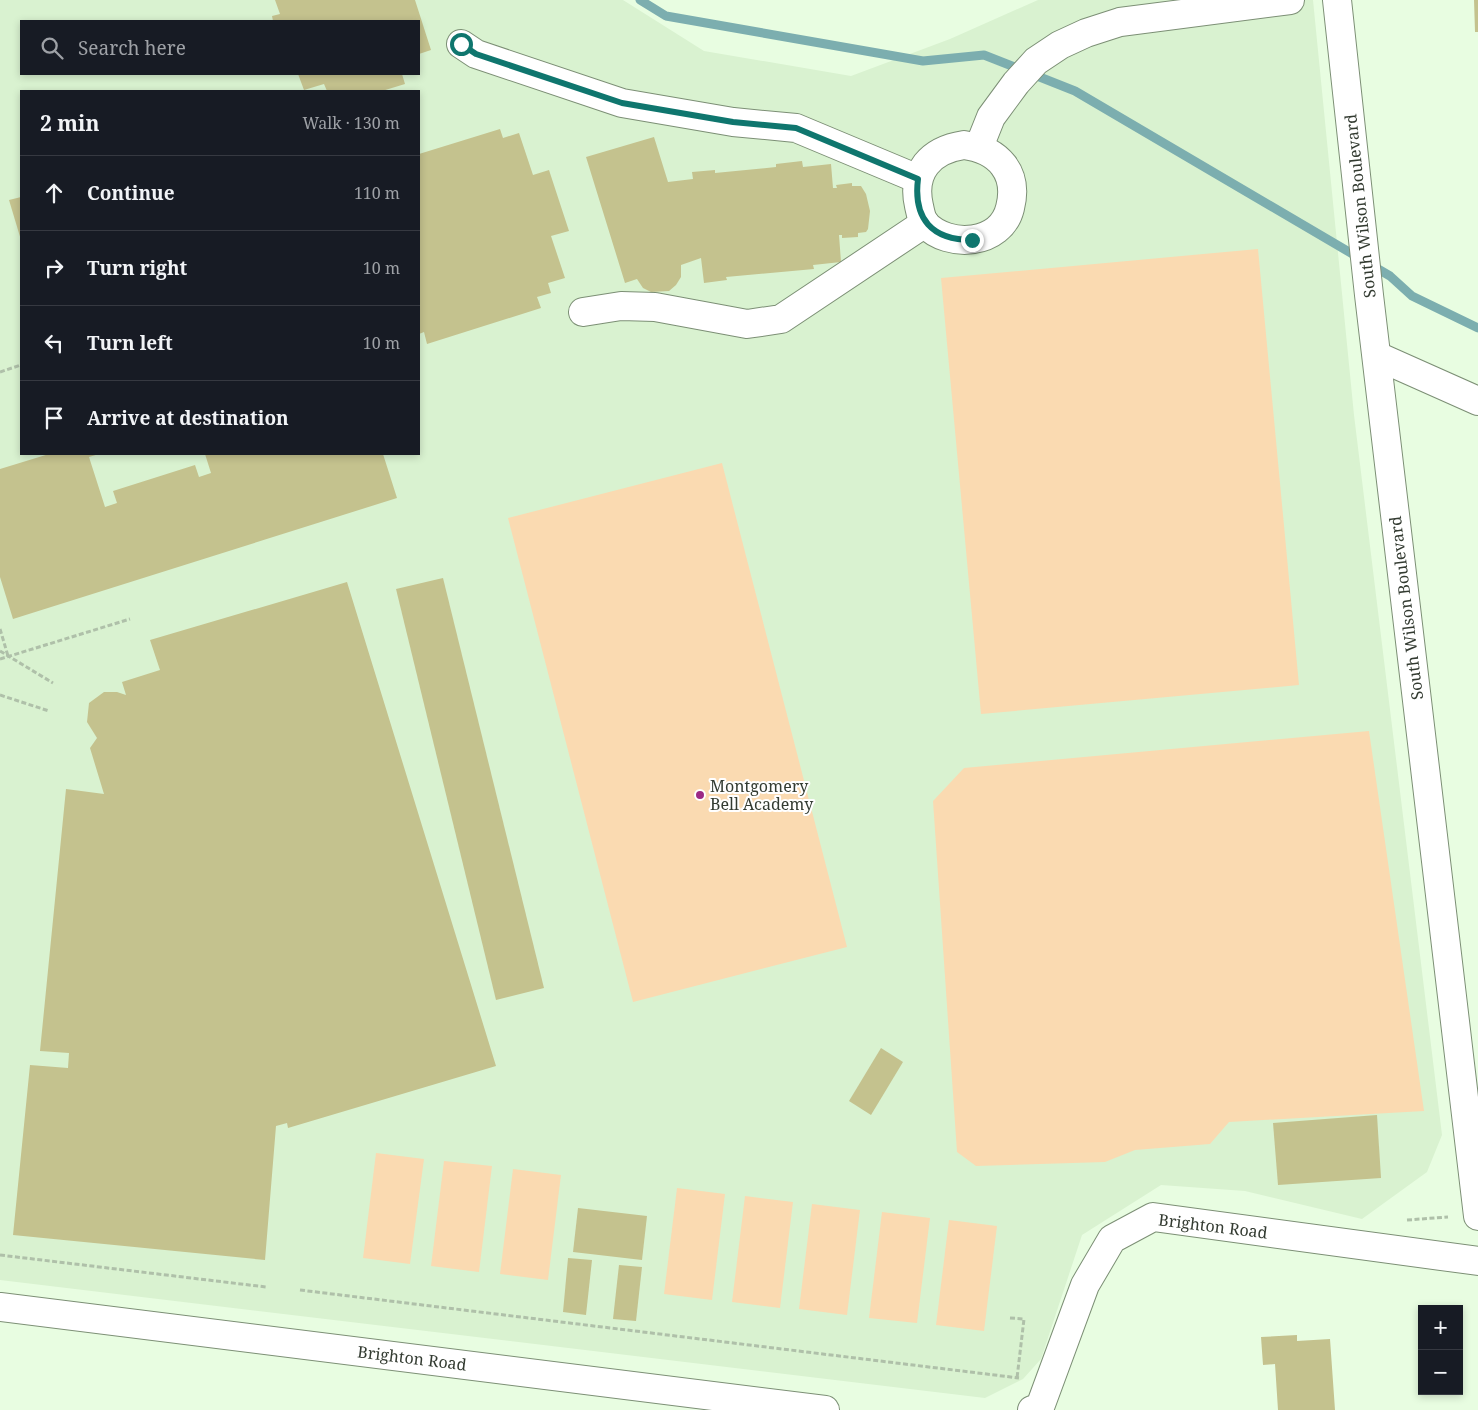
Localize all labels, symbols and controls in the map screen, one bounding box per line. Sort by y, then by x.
search box [20,20,420,75]
route start [450,33,473,56]
icon: search [38,34,66,62]
text: Search here [78,35,186,61]
text: 2 min [40,109,99,137]
text: Walk · 130 m [303,112,400,134]
street label: South Wilson Boulevard [1339,113,1381,299]
icon: ahead [40,179,68,207]
text: Continue [87,180,175,206]
text: 110 m [354,182,400,204]
route end [961,229,984,252]
icon: right [40,254,68,282]
text: Turn right [87,255,187,281]
text: 10 m [363,257,400,279]
icon: left [40,329,68,357]
text: Turn left [87,330,173,356]
text: 10 m [363,332,400,354]
icon: arrive [40,404,68,432]
text: Arrive at destination [87,405,289,431]
street label: South Wilson Boulevard [1384,515,1428,701]
place label: Montgomery Bell Academy [710,775,814,815]
marker: Montgomery Bell Academy [694,789,706,801]
street label: Brighton Road [1157,1208,1269,1244]
map controls [1418,1305,1463,1395]
button: + [1418,1305,1463,1350]
street label: Brighton Road [356,1340,468,1376]
button: − [1418,1350,1463,1395]

